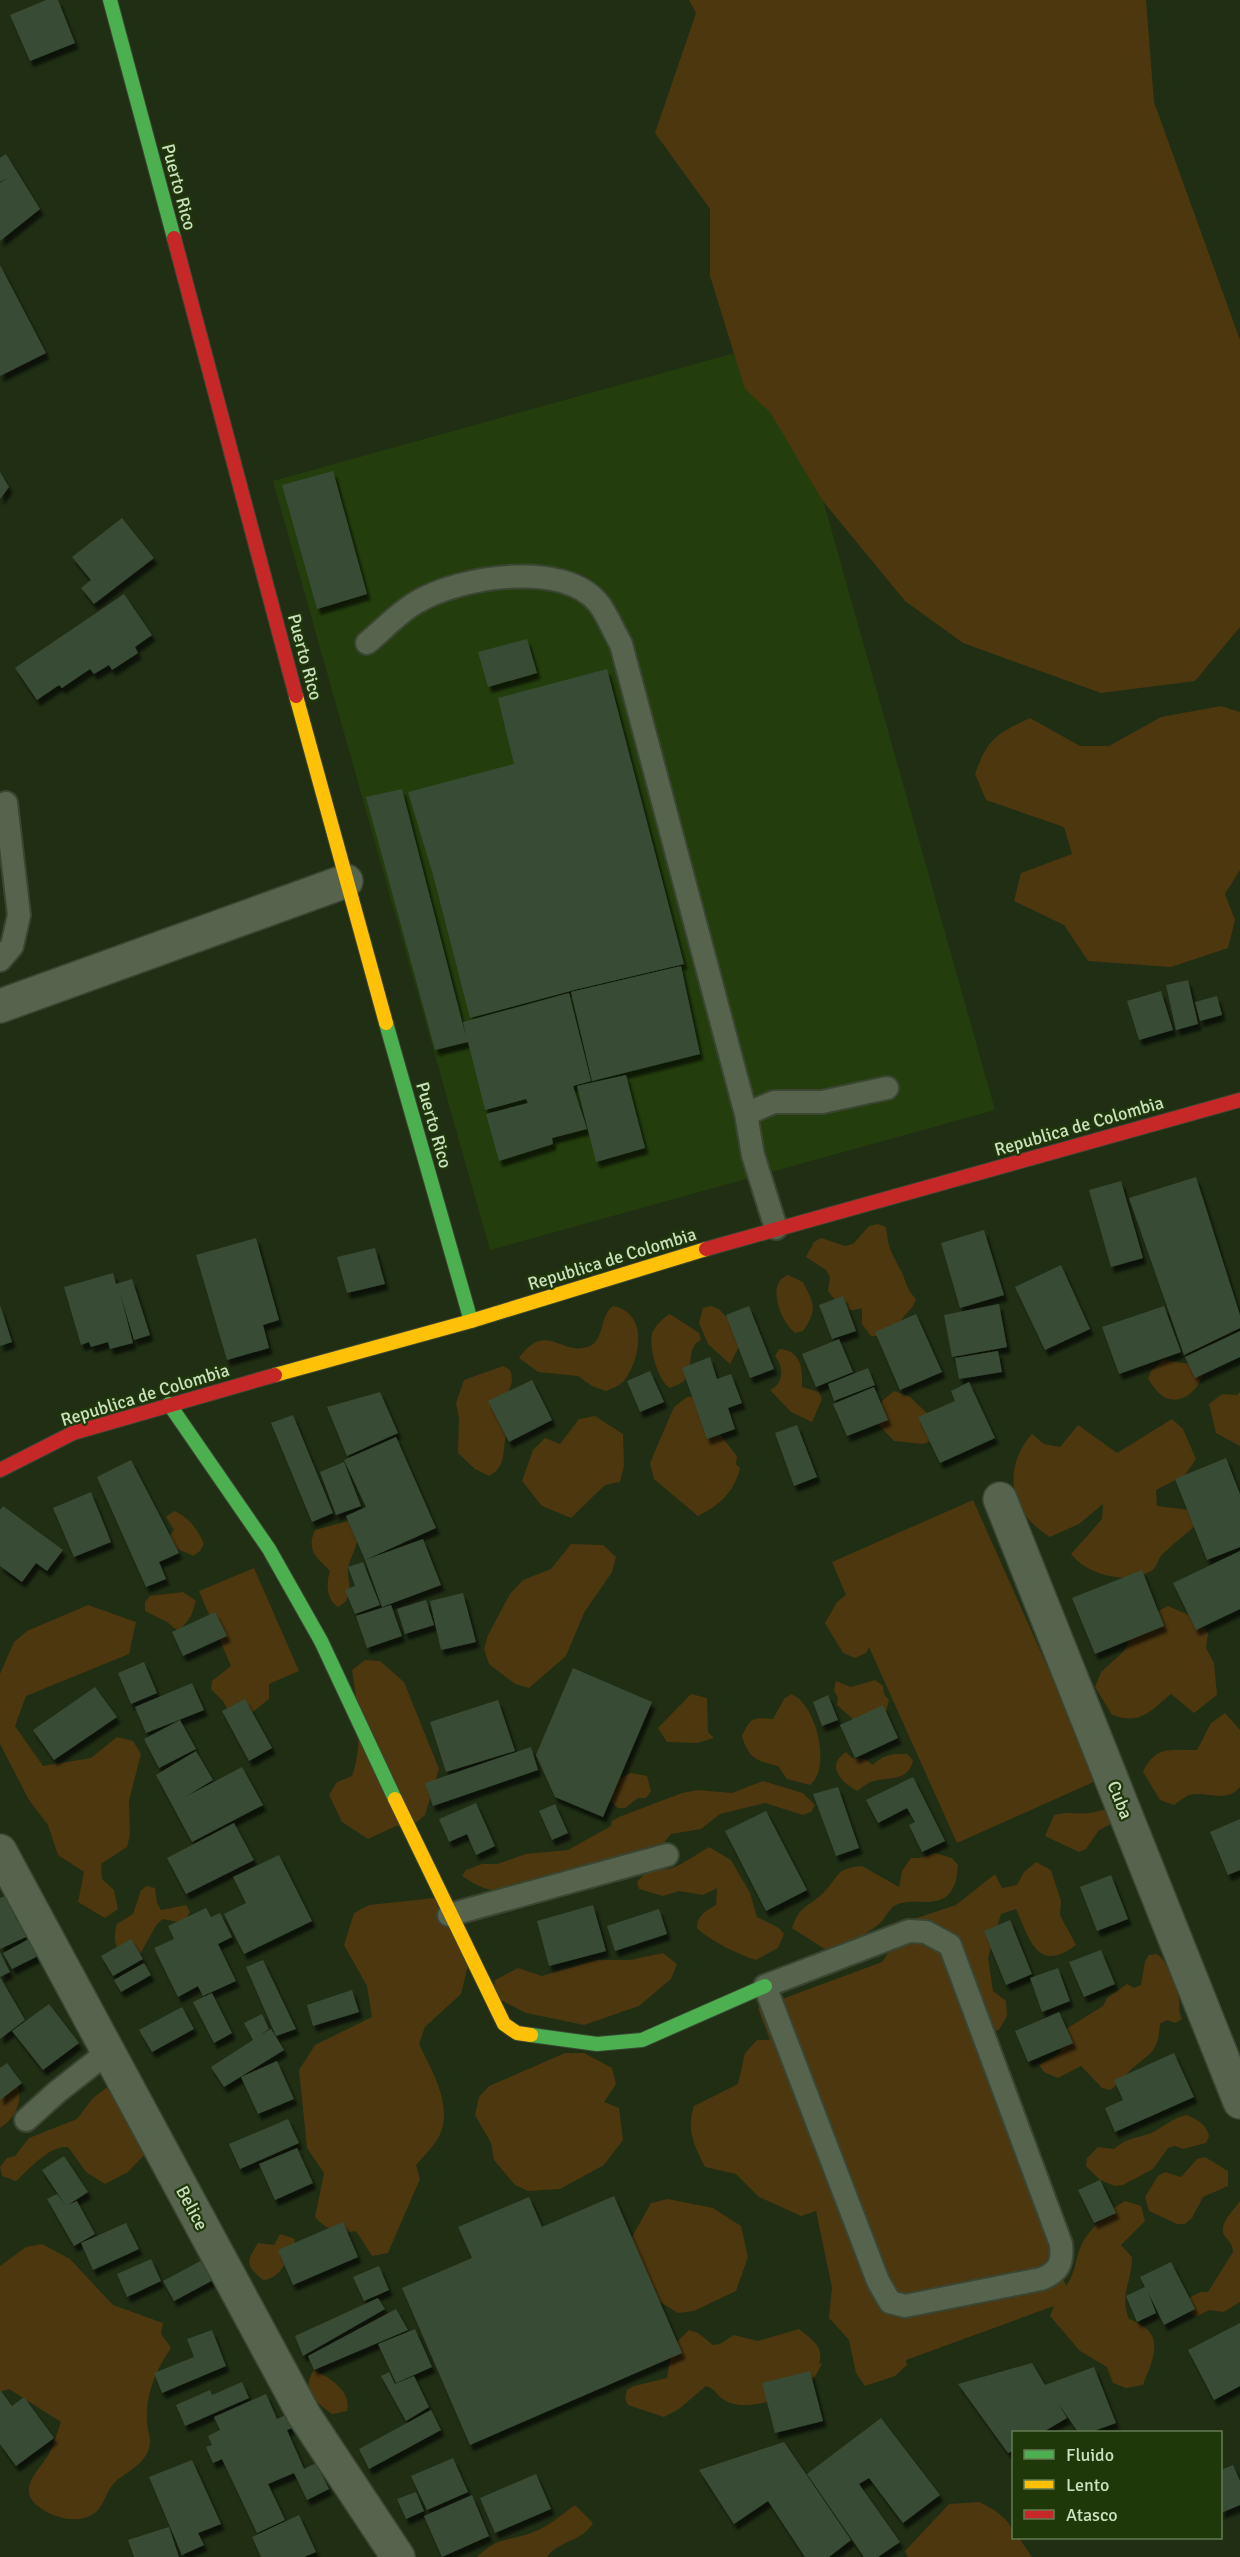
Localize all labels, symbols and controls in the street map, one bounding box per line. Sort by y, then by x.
street label: Puerto Rico [157,141,201,233]
street label: Puerto Rico [283,611,327,703]
street label: Puerto Rico [411,1079,457,1171]
street label: Republica de Colombia [992,1091,1166,1161]
street label: Republica de Colombia [525,1223,699,1295]
street label: Republica de Colombia [58,1359,232,1431]
street label: Cuba [1102,1778,1138,1822]
street label: Belice [171,2182,213,2234]
legend [1012,2431,1222,2539]
text: Fluido [1066,2444,1114,2466]
text: Lento [1066,2474,1109,2496]
text: Atasco [1066,2504,1118,2526]

